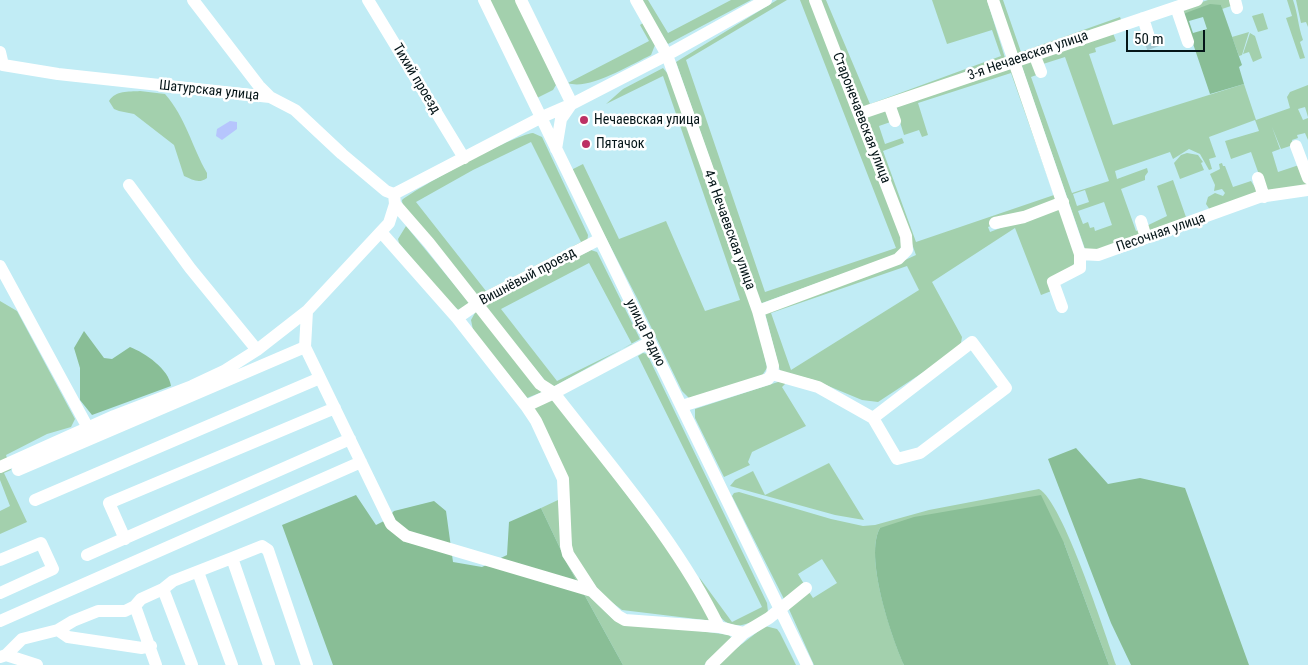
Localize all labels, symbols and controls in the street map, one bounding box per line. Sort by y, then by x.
scale bar [1128,20,1207,52]
street label: 3-я Нечаевская улица [966,27,1090,85]
text: 50 m [1134,30,1164,48]
street label: Тихий проезд [389,41,443,117]
street label: Старонечаевская улица [828,50,894,186]
street label: Шатурская улица [158,77,260,105]
place label: Нечаевская улица [594,112,700,128]
marker: Нечаевская улица [578,114,590,126]
place label: Пятачок [596,136,644,152]
marker: Пятачок [580,138,592,150]
street label: 4-я Нечаевская улица [699,168,759,292]
street label: Песочная улица [1114,210,1208,256]
street label: Вишнёвый проезд [477,245,579,309]
street label: улица Радио [621,296,669,370]

